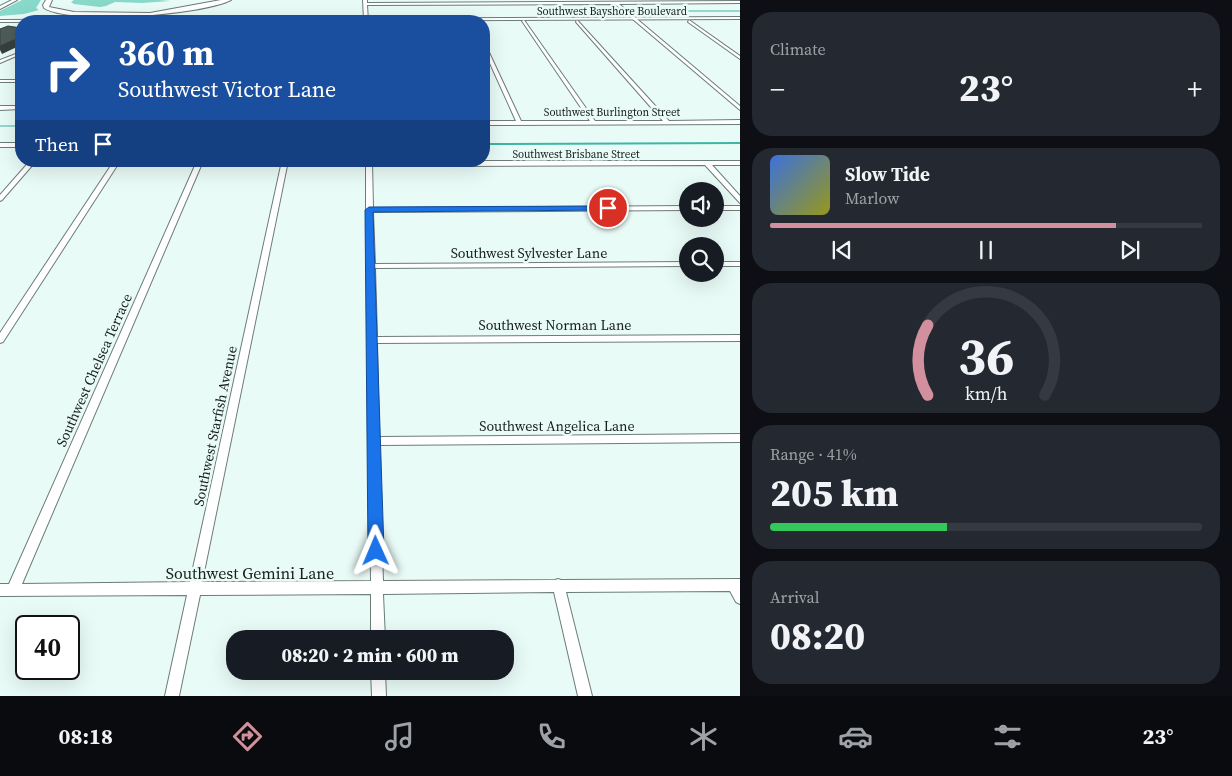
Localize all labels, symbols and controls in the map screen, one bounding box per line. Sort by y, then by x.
street label: Southwest Bayshore Boulevard [537,4,688,19]
text: 360 m [118,29,214,77]
icon: right [35,35,100,100]
text: Climate [770,38,826,60]
text: 23° [959,62,1013,114]
text: − [770,70,785,108]
text: + [1187,70,1202,108]
text: Southwest Victor Lane [118,74,336,104]
street label: Southwest Burlington Street [544,105,681,120]
icon: arrive [89,130,117,158]
text: Then [35,131,79,157]
street label: Southwest Brisbane Street [512,147,640,162]
text: Slow Tide [845,161,930,187]
map controls [679,182,724,282]
button: sound [679,182,724,227]
pin [587,187,629,229]
text: Marlow [845,187,900,209]
icon: arrive [594,194,622,222]
icon: previous [828,236,856,264]
icon: pause [972,236,1000,264]
icon: next [1116,236,1144,264]
button: search [679,237,724,282]
street label: Southwest Sylvester Lane [451,243,607,263]
street label: Southwest Chelsea Terrace [51,290,137,450]
street label: Southwest Norman Lane [478,315,632,335]
text: 36 [958,320,1014,391]
street label: Southwest Starfish Avenue [188,344,242,508]
text: km/h [965,381,1008,406]
street label: Southwest Angelica Lane [479,416,635,436]
text: Range · 41% [770,443,857,465]
text: 205 km [770,467,898,519]
position arrow [349,524,401,576]
street label: Southwest Gemini Lane [166,562,334,584]
text: Arrival [770,586,819,608]
text: 08:20 [770,610,865,662]
speed limit sign: 40 [15,615,80,680]
text: 08:20 · 2 min · 600 m [281,642,459,668]
icon: directions [230,719,265,754]
icon: music [382,719,417,754]
icon: phone [534,719,569,754]
icon: climate [686,719,721,754]
icon: car [838,719,873,754]
icon: filters [990,719,1025,754]
text: 08:18 [59,721,113,751]
text: 23° [1142,721,1173,751]

